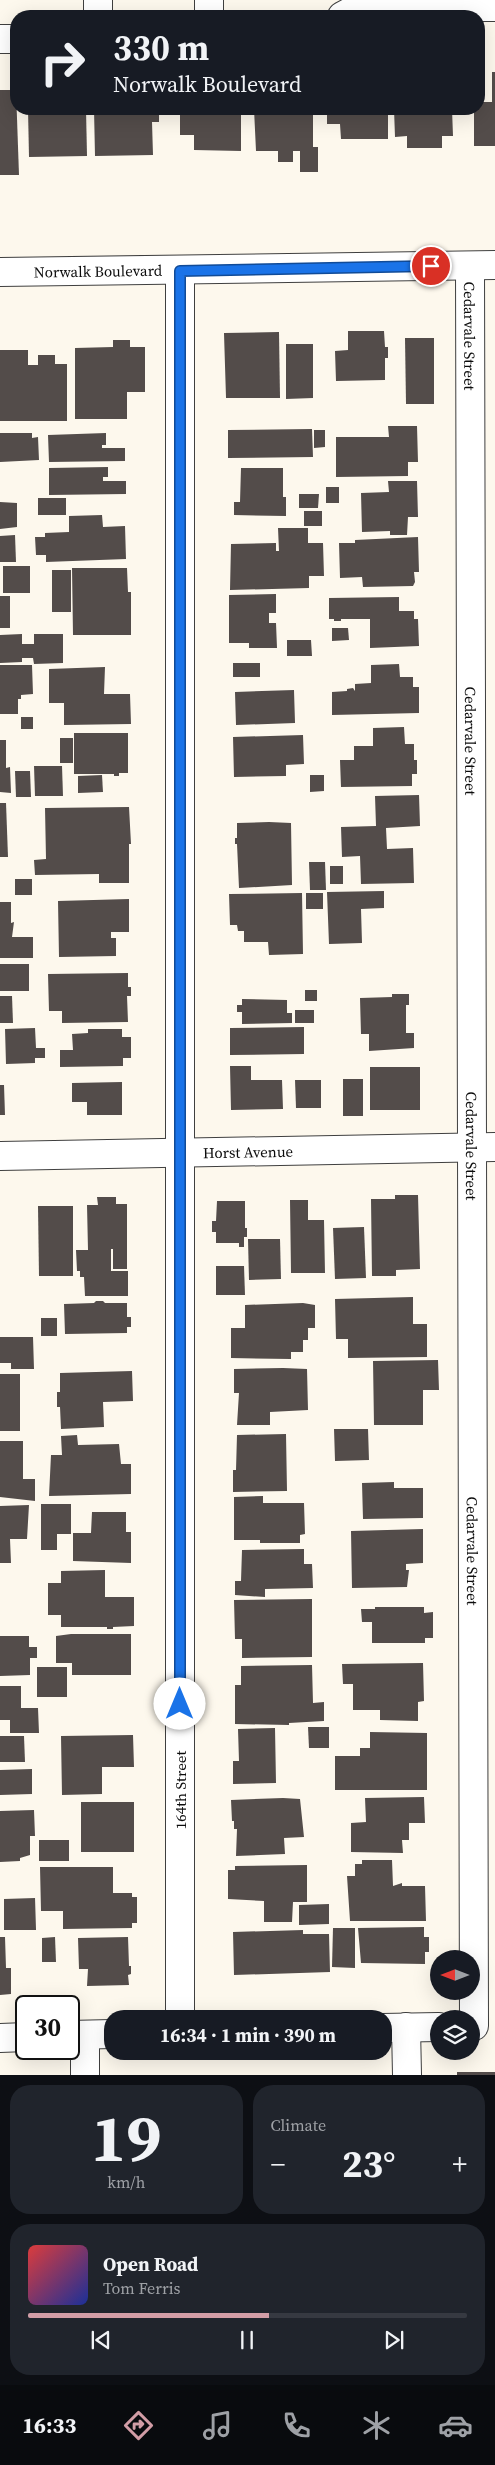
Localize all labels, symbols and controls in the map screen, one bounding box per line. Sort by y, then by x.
text: 330 m [113,24,209,72]
icon: right [30,30,95,95]
text: Norwalk Boulevard [113,69,301,99]
pin [410,245,452,287]
icon: arrive [417,252,445,280]
street label: Norwalk Boulevard [34,259,163,282]
street label: Cedarvale Street [460,281,481,391]
street label: Cedarvale Street [460,686,482,796]
street label: Cedarvale Street [461,1091,483,1201]
street label: Horst Avenue [203,1140,294,1163]
street label: Cedarvale Street [462,1496,484,1606]
position arrow [153,1677,205,1729]
street label: 164th Street [170,1751,191,1829]
north arrow [430,1950,480,2000]
map controls [430,1950,480,2060]
speed limit sign: 30 [15,1995,80,2060]
button: layers [430,2010,480,2060]
text: 16:34 · 1 min · 390 m [160,2022,336,2048]
text: 19 [91,2094,161,2183]
text: Climate [271,2114,326,2136]
text: 23° [342,2138,396,2190]
text: − [271,2145,285,2183]
text: + [452,2145,467,2183]
text: km/h [107,2171,145,2193]
text: Open Road [103,2251,198,2277]
text: Tom Ferris [103,2277,181,2299]
icon: previous [87,2326,115,2354]
icon: pause [233,2326,261,2354]
icon: next [380,2326,408,2354]
icon: directions [121,2408,156,2443]
icon: music [200,2408,235,2443]
icon: phone [279,2408,314,2443]
icon: climate [359,2408,394,2443]
icon: car [438,2408,473,2443]
text: 16:33 [22,2410,76,2440]

